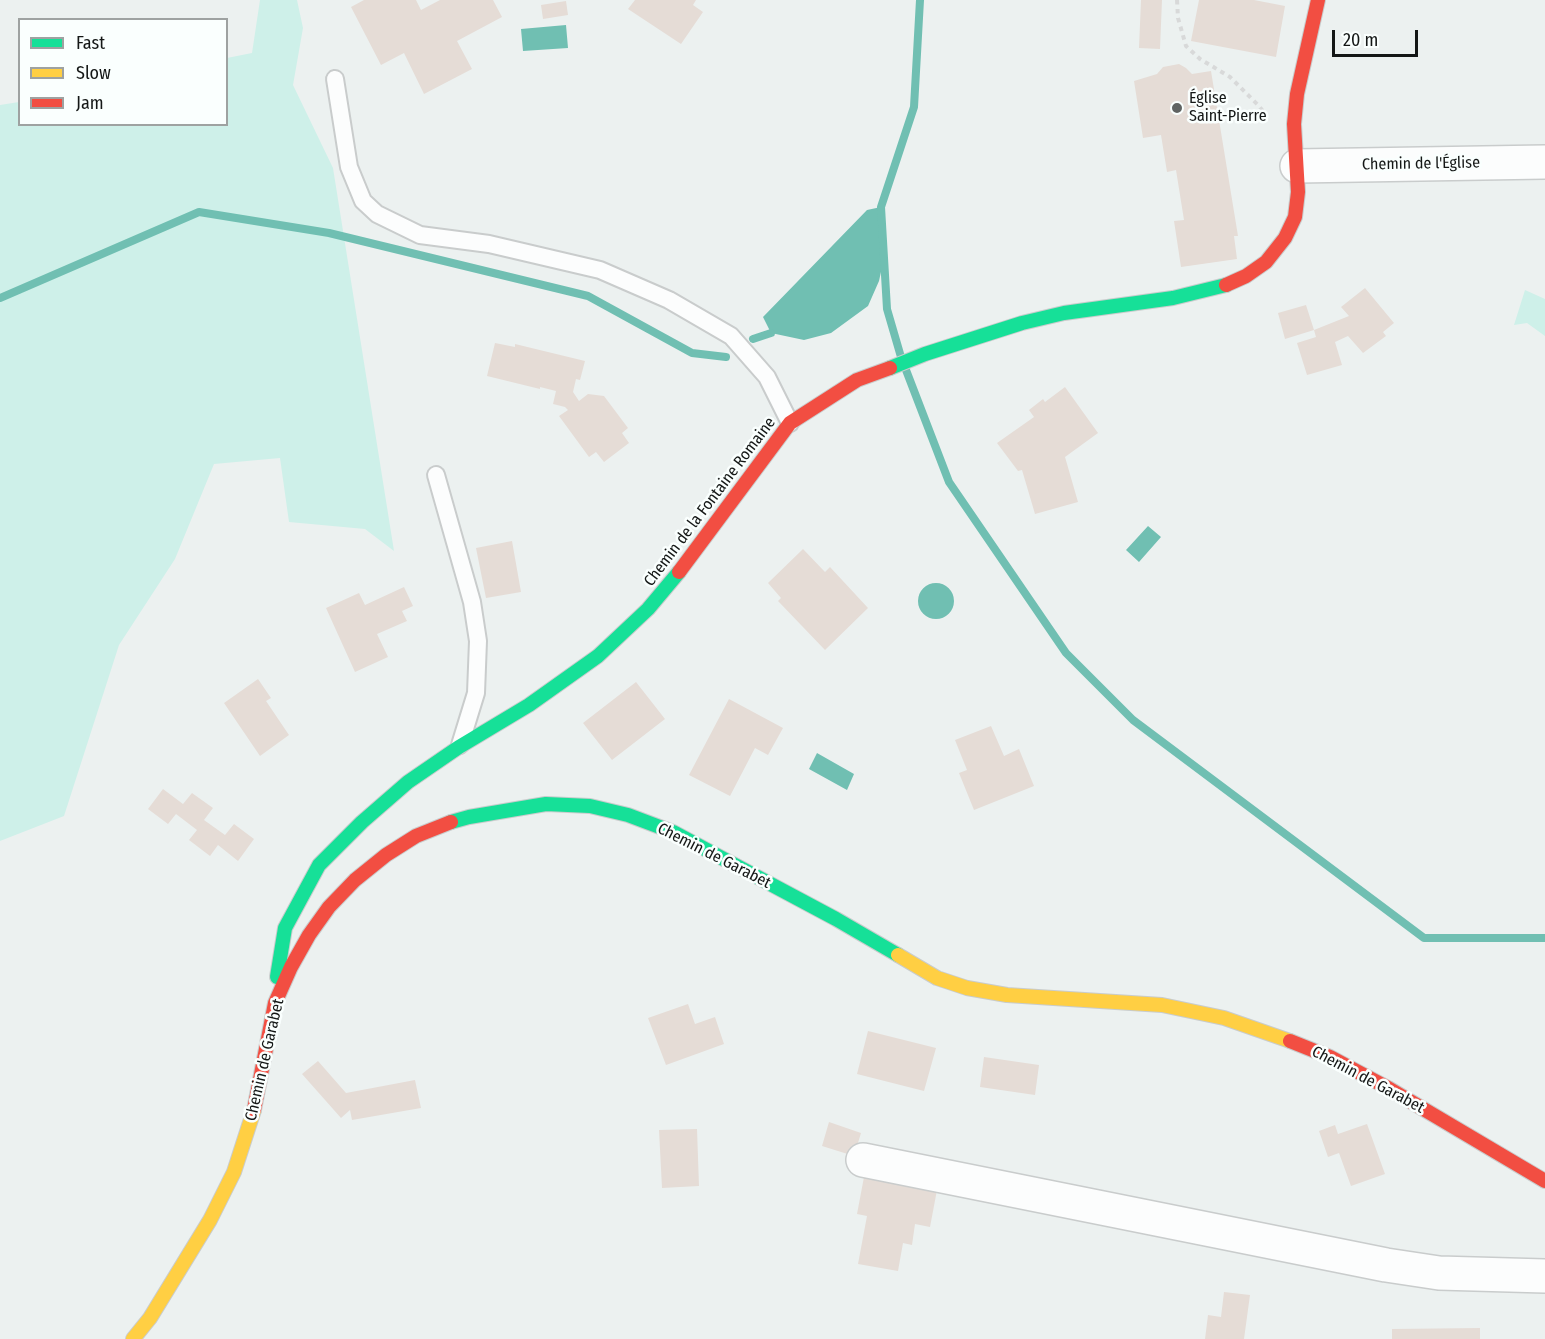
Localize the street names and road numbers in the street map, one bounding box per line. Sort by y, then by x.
street label: Chemin de l'Église [1362,153,1480,175]
street label: Chemin de la Fontaine Romaine [640,414,780,590]
street label: Chemin de Garabet [654,819,774,893]
street label: Chemin de Garabet [242,997,288,1123]
street label: Chemin de Garabet [1308,1042,1428,1118]

